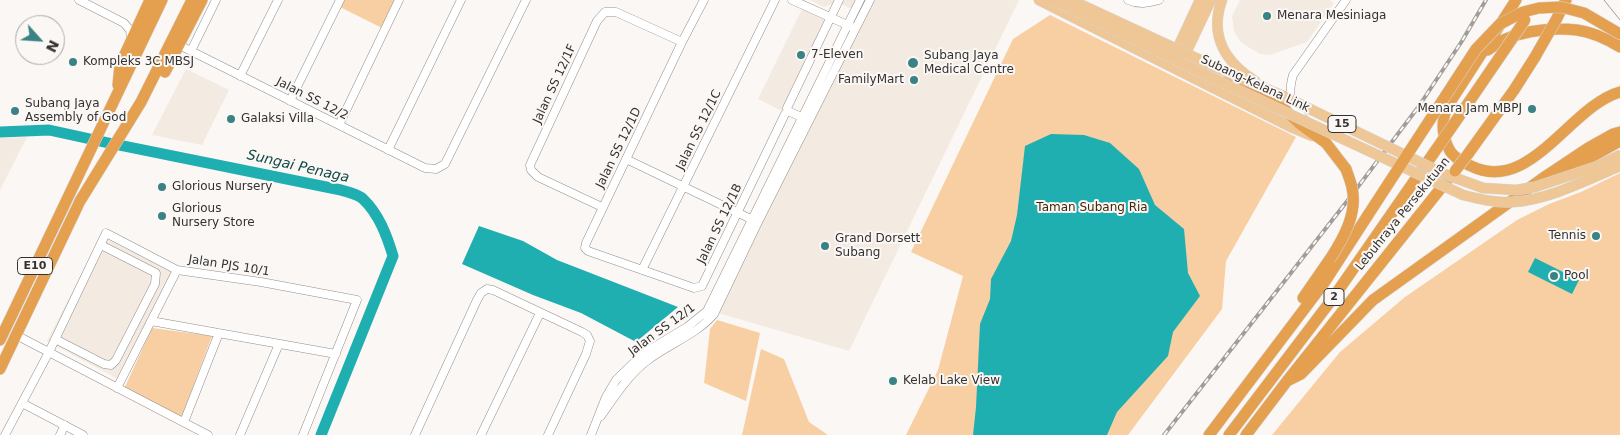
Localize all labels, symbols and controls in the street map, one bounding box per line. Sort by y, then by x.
place label: Menara Mesiniaga [1277,9,1386,23]
marker: Menara Mesiniaga [1261,10,1273,22]
north arrow [15,15,65,65]
text: N [43,37,62,55]
street label: Jalan SS 12/1F [530,42,580,126]
place label: 7-Eleven [811,48,863,62]
marker: 7-Eleven [795,49,807,61]
place label: Subang Jaya Medical Centre [924,49,1014,77]
street label: Subang-Kelana Link [1198,52,1312,116]
place label: Kompleks 3C MBSJ [83,55,194,69]
marker: Kompleks 3C MBSJ [67,56,79,68]
marker: Subang Jaya Medical Centre [906,56,920,70]
place label: FamilyMart [838,73,904,87]
marker: FamilyMart [908,74,920,86]
street label: Jalan SS 12/2 [274,75,350,123]
street label: Jalan SS 12/1C [673,88,725,172]
place label: Subang Jaya Assembly of God [25,97,126,125]
place label: Menara Jam MBPJ [1417,102,1522,116]
marker: Menara Jam MBPJ [1526,103,1538,115]
marker: Subang Jaya Assembly of God [9,105,21,117]
street label: Jalan SS 12/1D [593,105,645,191]
place label: Galaksi Villa [241,112,314,126]
marker: Galaksi Villa [225,113,237,125]
road number: 15 [1328,116,1356,132]
water label: Sungai Penaga [245,147,351,187]
street label: Lebuhraya Persekutuan [1353,155,1453,273]
place label: Glorious Nursery [172,180,272,194]
marker: Glorious Nursery [156,181,168,193]
street label: Jalan SS 12/1B [694,182,746,266]
park label: Taman Subang Ria [1036,201,1148,215]
place label: Glorious Nursery Store [172,202,255,230]
marker: Glorious Nursery Store [156,210,168,222]
place label: Tennis [1549,229,1586,243]
marker: Tennis [1590,230,1602,242]
place label: Grand Dorsett Subang [835,232,920,260]
marker: Grand Dorsett Subang [819,240,831,252]
street label: Jalan PJS 10/1 [187,252,271,280]
road number: E10 [18,258,52,274]
place label: Pool [1564,269,1589,283]
marker: Pool [1548,270,1560,282]
road number: 2 [1324,288,1344,306]
street label: Jalan SS 12/1 [626,301,698,359]
place label: Kelab Lake View [903,374,1000,388]
marker: Kelab Lake View [887,375,899,387]

